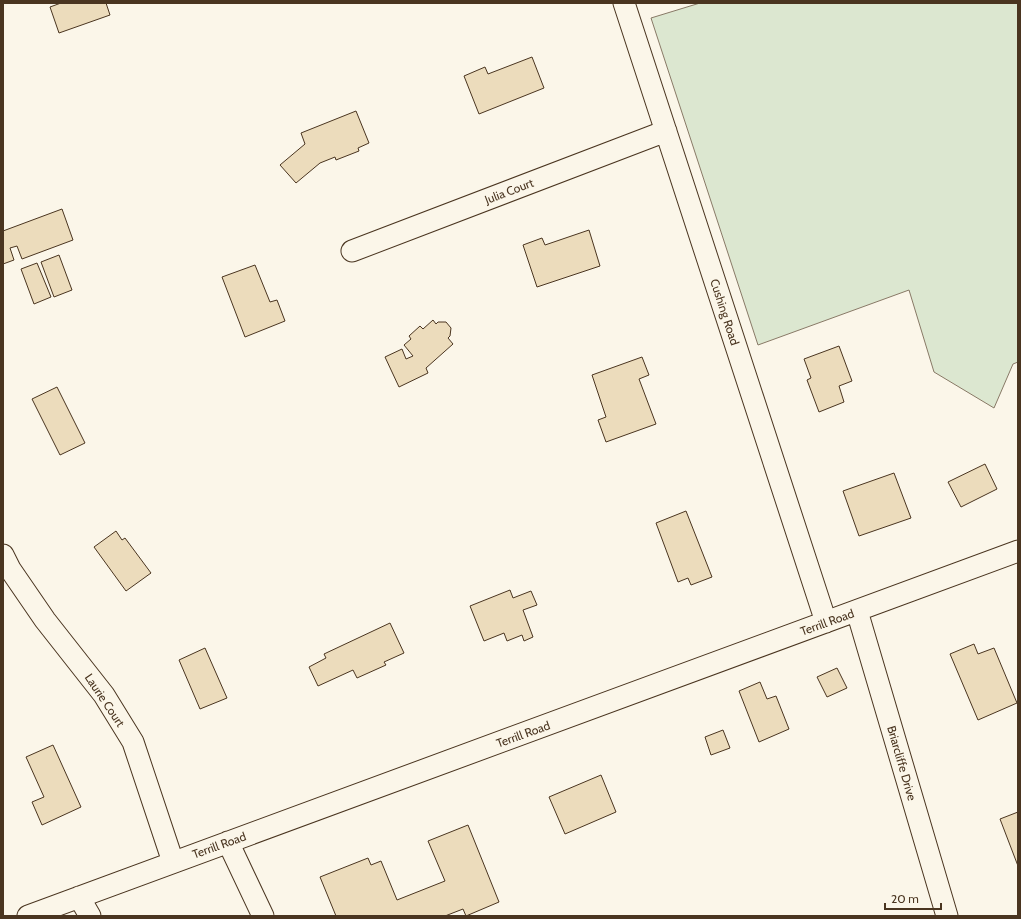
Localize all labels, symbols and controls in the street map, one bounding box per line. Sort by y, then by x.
street label: Julia Court [482,175,536,208]
street label: Cushing Road [707,277,743,347]
street label: Terrill Road [798,605,856,639]
street label: Laurie Court [82,670,128,730]
street label: Terrill Road [494,717,552,751]
street label: Briarcliffe Drive [884,724,920,802]
street label: Terrill Road [190,828,248,862]
scale bar [885,885,941,911]
text: 20 m [891,891,919,906]

